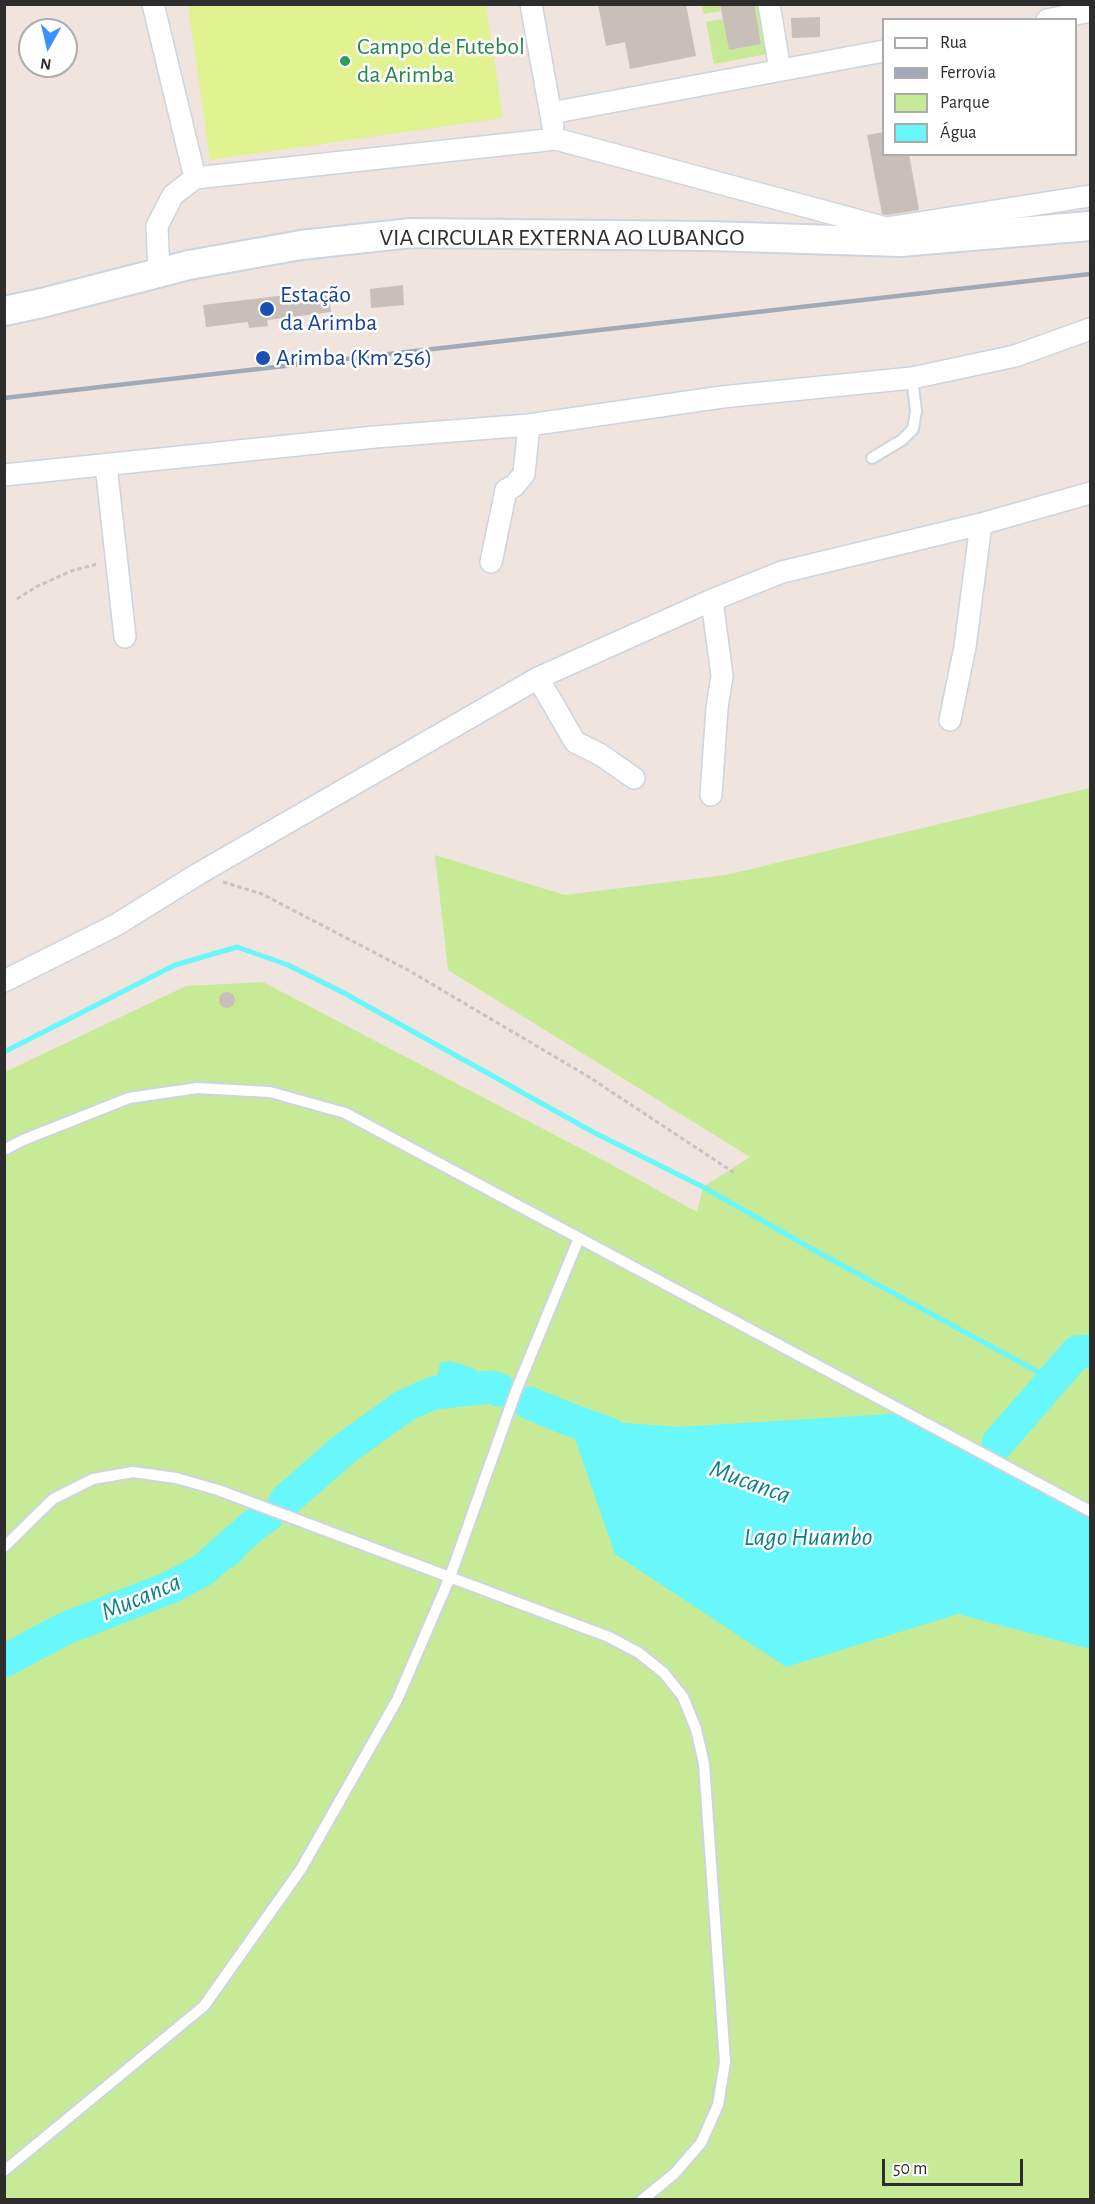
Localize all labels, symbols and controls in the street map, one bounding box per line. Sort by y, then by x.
north arrow [18,18,78,78]
legend [882,18,1077,156]
place label: Campo de Futebol da Arimba [357,33,525,89]
text: Rua [940,34,967,52]
marker: Campo de Futebol da Arimba [338,54,352,68]
text: N [39,55,52,73]
text: Ferrovia [940,64,996,82]
text: Parque [940,94,989,112]
text: Água [940,124,977,142]
street label: VIA CIRCULAR EXTERNA AO LUBANGO [380,224,744,252]
place label: Estação da Arimba [280,281,377,337]
marker: Estação da Arimba [258,300,276,318]
place label: Arimba (Km 256) [276,344,432,372]
marker: Arimba (Km 256) [254,349,272,367]
water label: Mucanca [705,1453,795,1511]
water label: Lago Huambo [744,1521,872,1553]
water label: Mucanca [96,1566,186,1628]
scale bar [885,2147,1026,2185]
text: 50 m [893,2160,927,2178]

